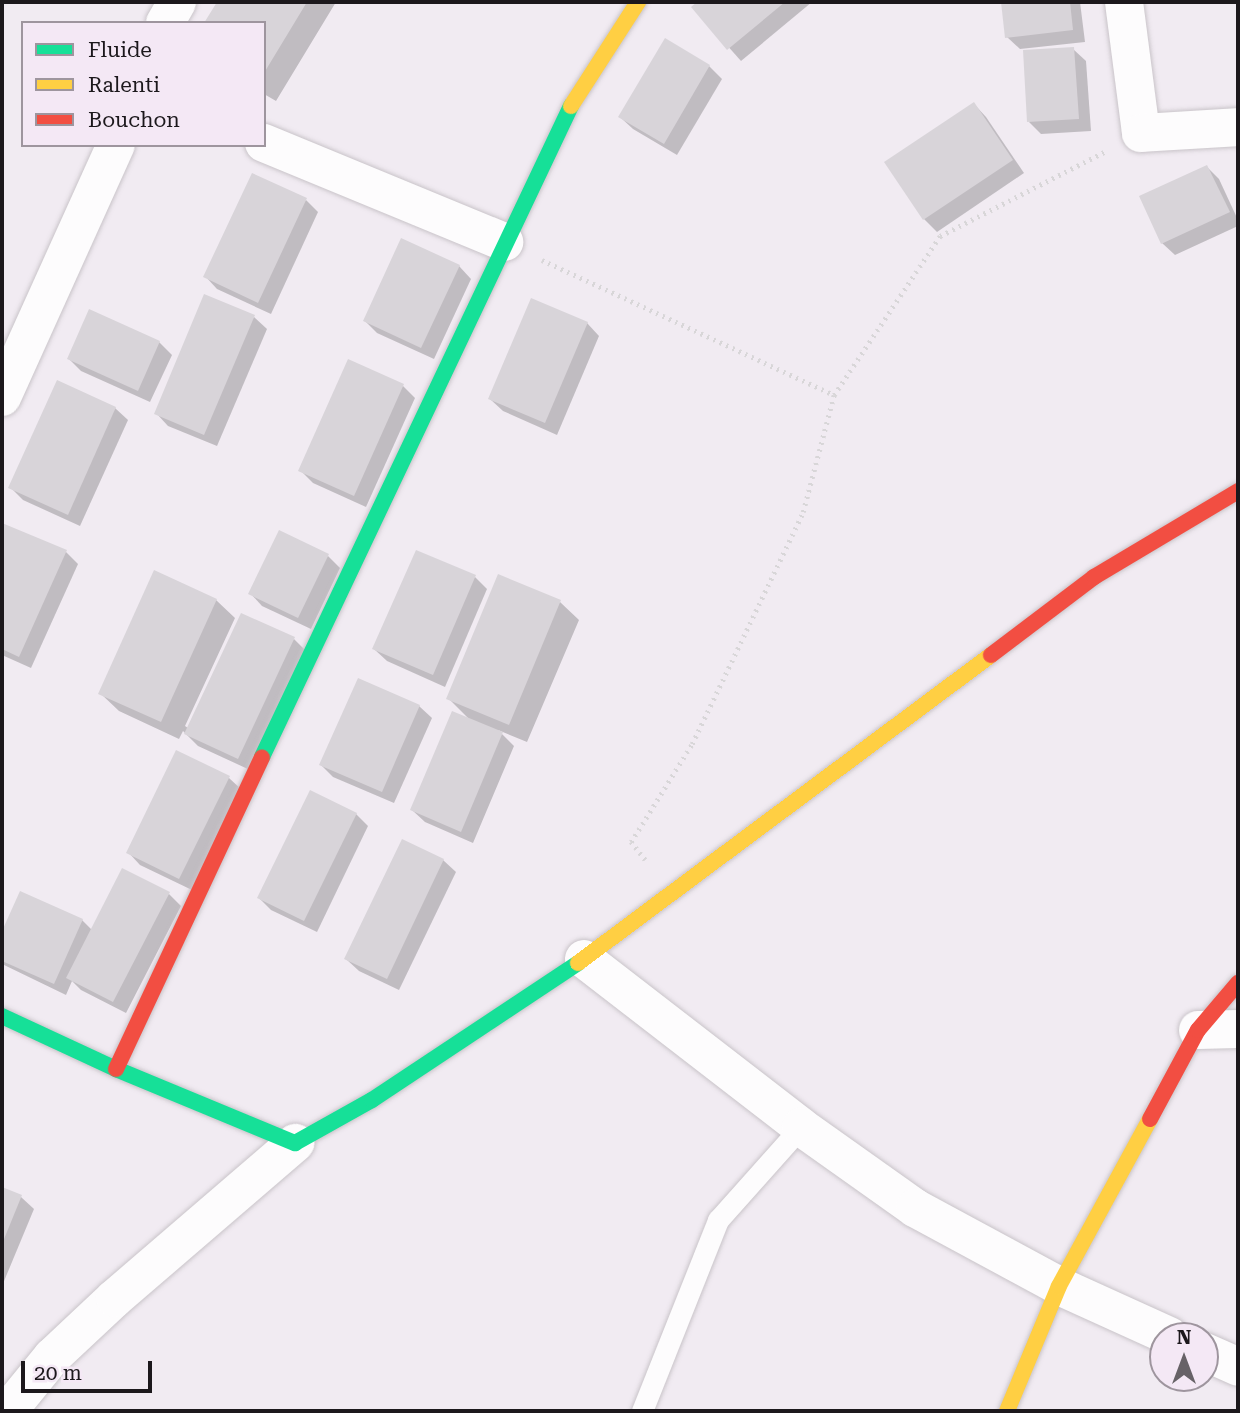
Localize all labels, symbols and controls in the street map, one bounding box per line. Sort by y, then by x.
legend [21,21,266,147]
text: Fluide [88,38,152,62]
text: Ralenti [88,73,160,97]
text: Bouchon [88,108,180,132]
north arrow [1149,1322,1219,1392]
text: N [1177,1326,1191,1349]
scale bar [24,1346,156,1390]
text: 20 m [34,1361,82,1385]

